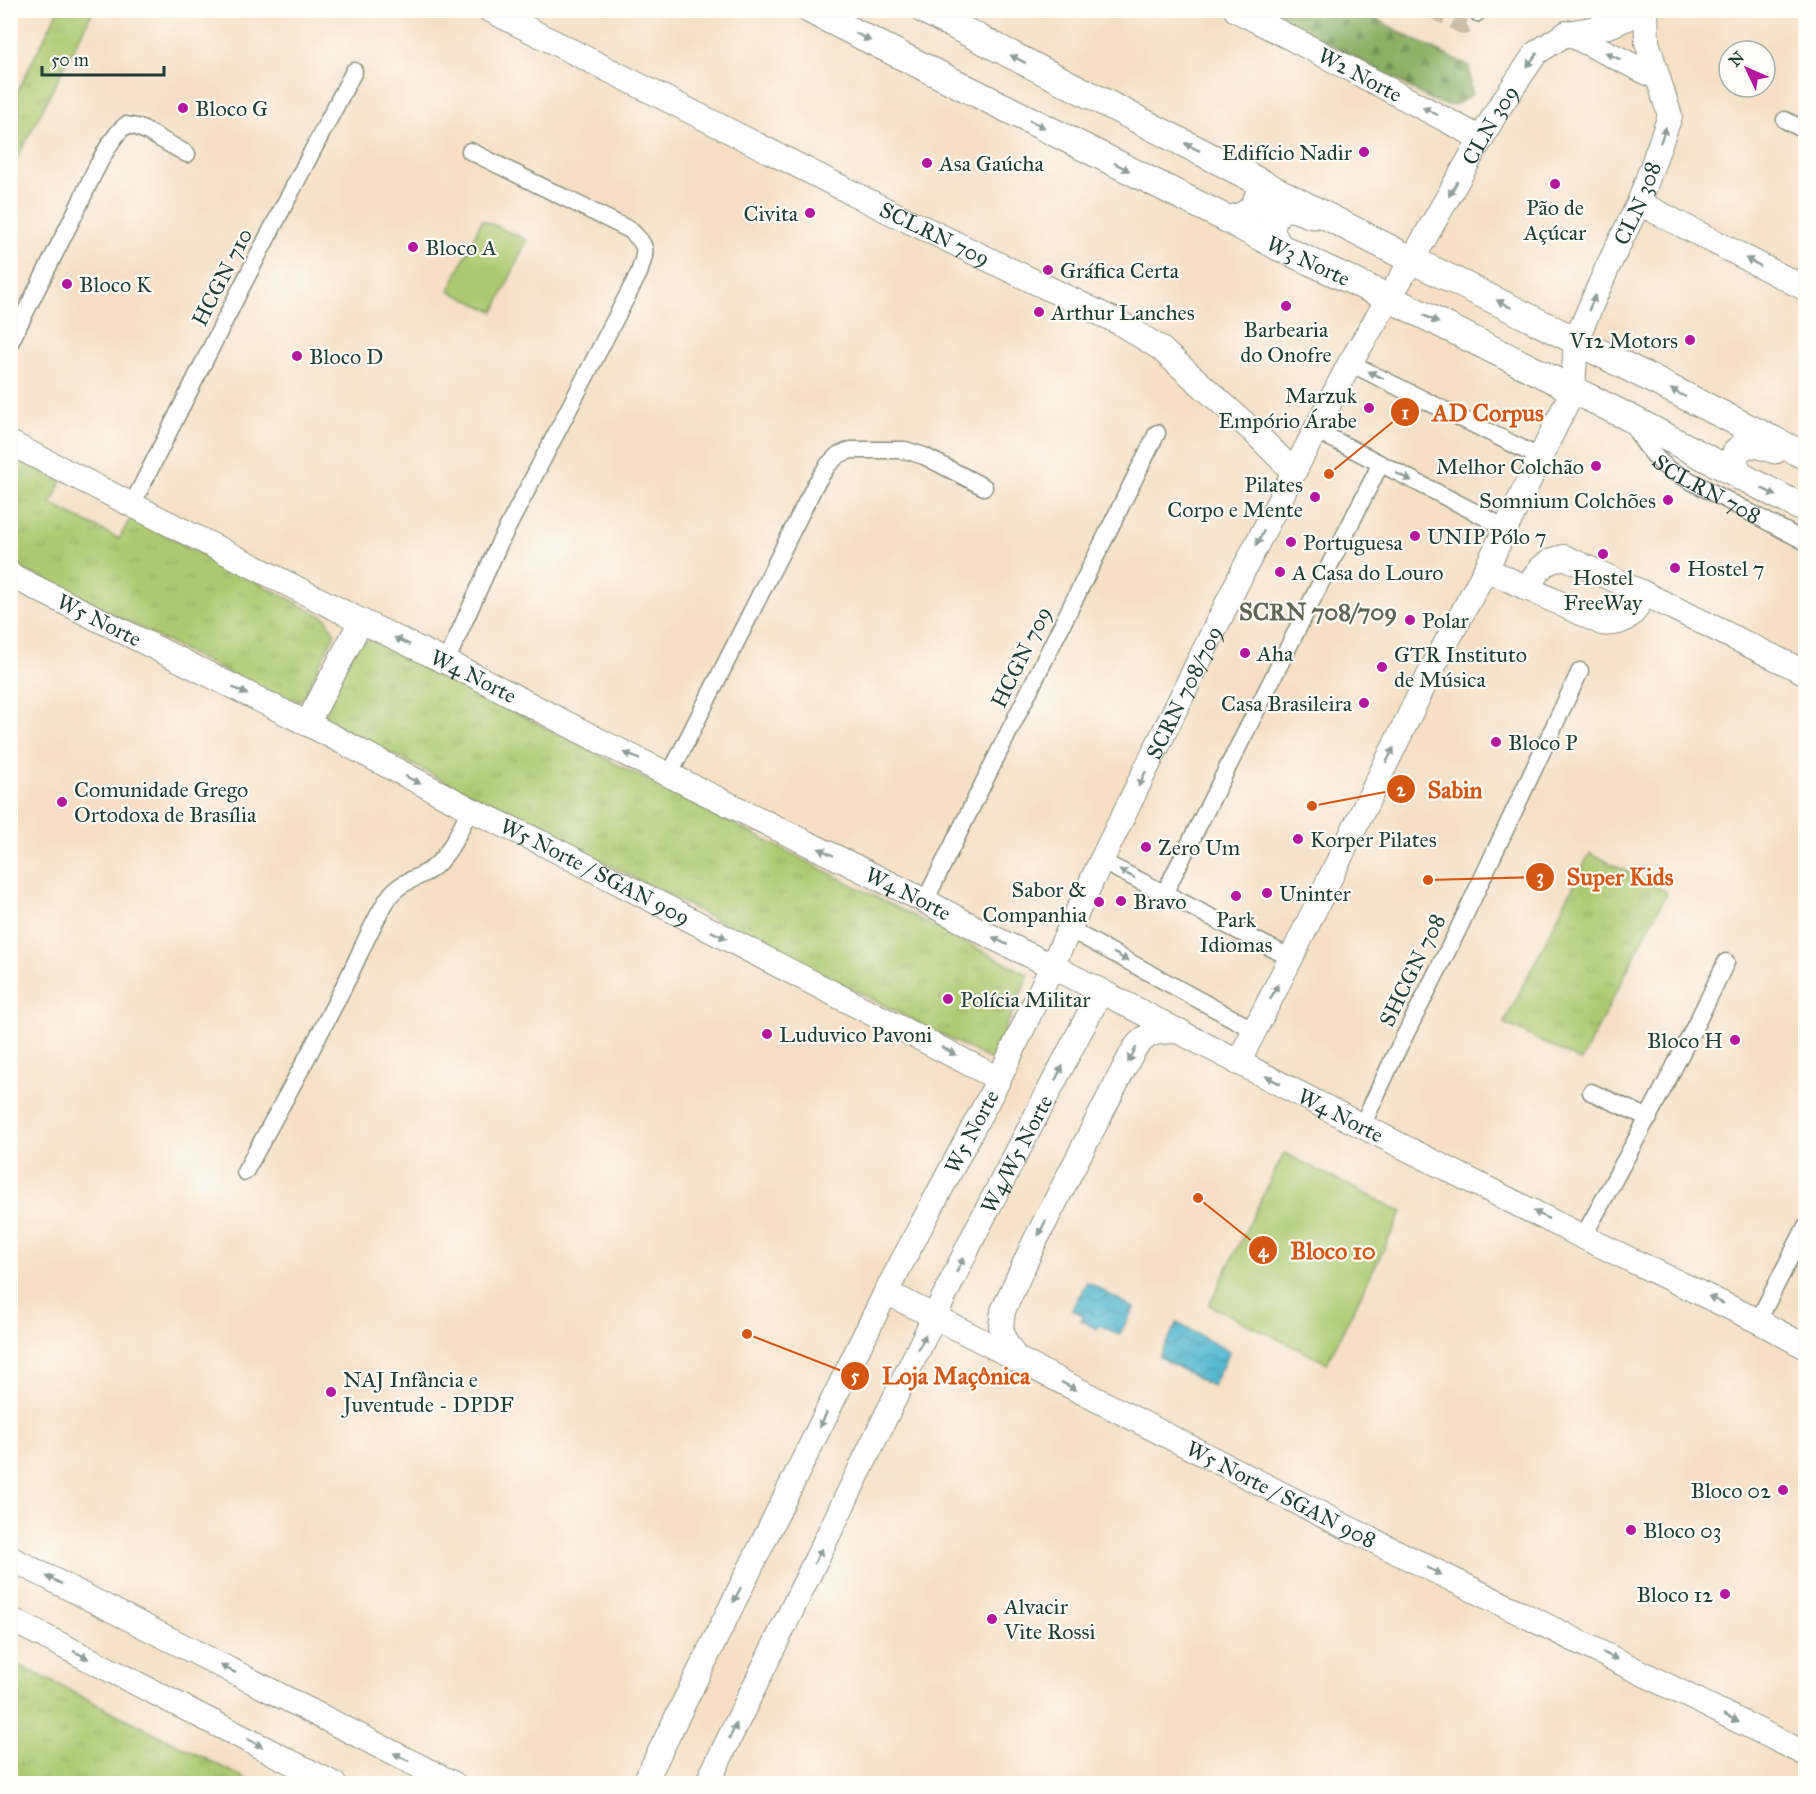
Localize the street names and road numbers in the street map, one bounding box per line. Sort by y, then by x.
street label: W2 Norte [1314,41,1407,108]
street label: CLN 309 [1456,80,1524,170]
street label: CLN 308 [1607,158,1666,249]
street label: SCLRN 709 [875,195,995,272]
street label: HCGN 710 [186,223,258,331]
street label: W3 Norte [1262,229,1355,292]
street label: SCLRN 708 [1647,448,1766,529]
street label: W5 Norte [53,587,146,652]
street label: HCGN 709 [985,602,1057,712]
street label: SCRN 708/709 [1140,621,1228,763]
street label: W4 Norte [426,643,521,709]
street label: W5 Norte / SGAN 909 [496,812,695,931]
street label: W4 Norte [861,860,956,926]
street label: SHCGN 708 [1373,909,1451,1031]
street label: W4 Norte [1293,1082,1388,1148]
street label: W5 Norte [938,1085,1004,1178]
street label: W4/W5 Norte [974,1090,1058,1218]
street label: W5 Norte / SGAN 908 [1182,1434,1381,1553]

